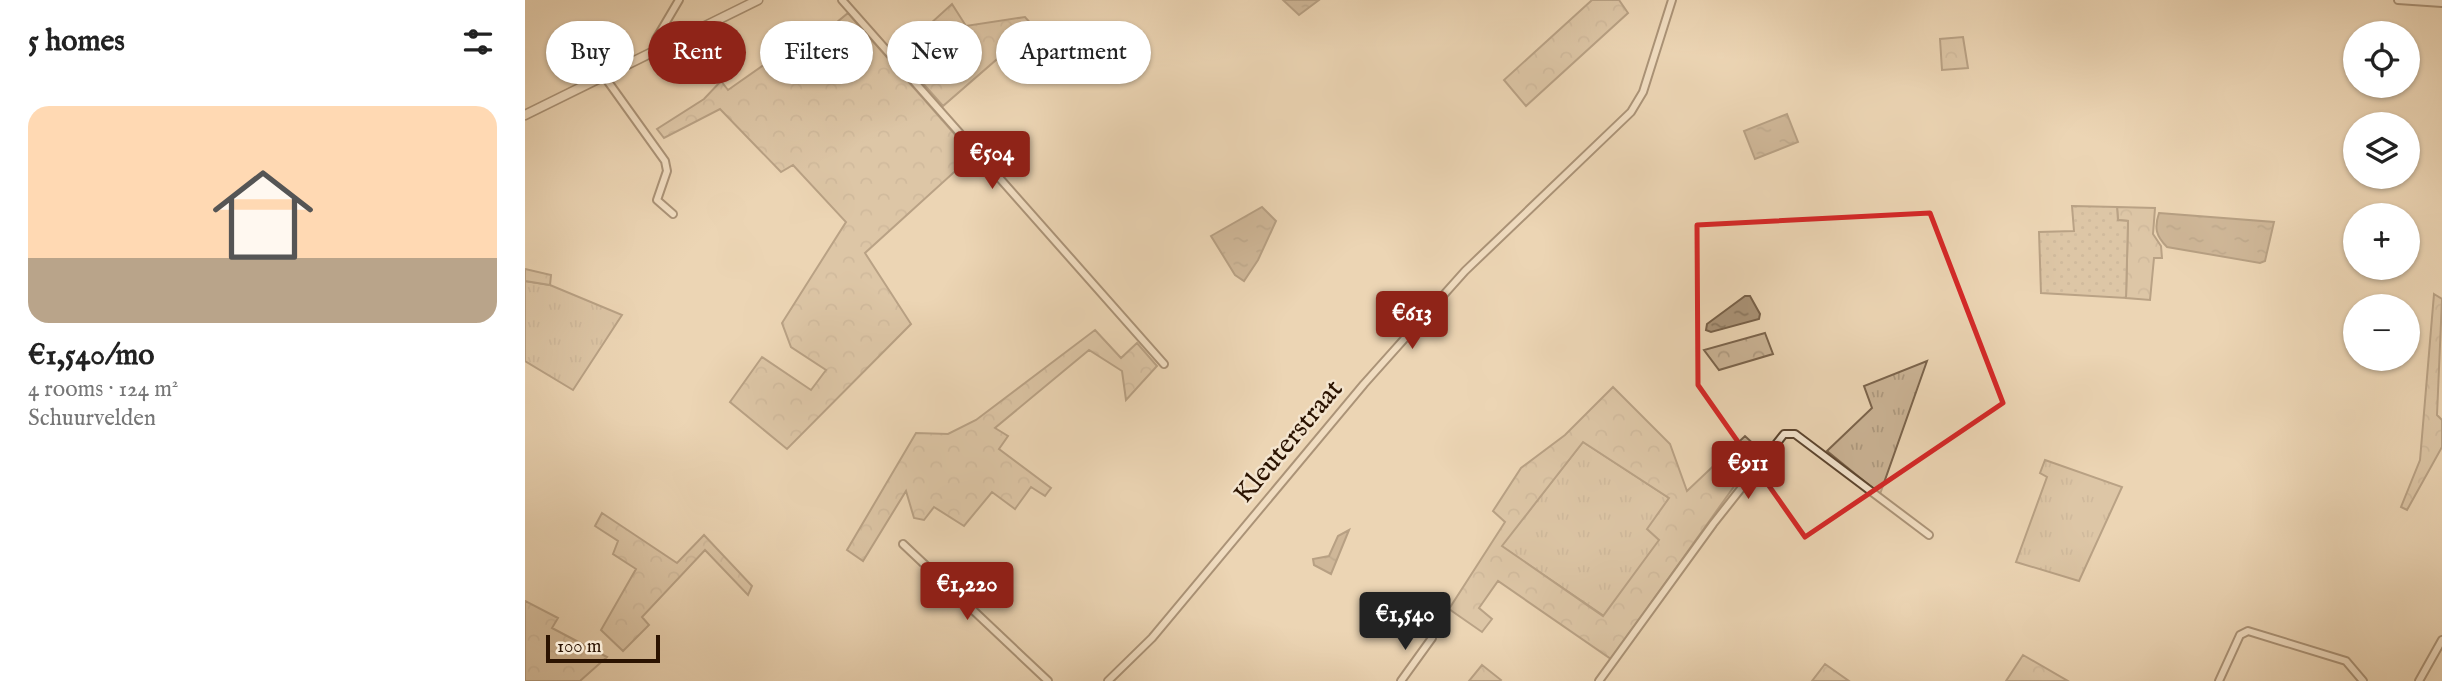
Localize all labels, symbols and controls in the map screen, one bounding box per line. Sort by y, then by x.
chip: Buy [546,21,634,84]
chip: Rent [648,21,746,84]
chip: Filters [760,21,873,84]
chip: New [887,21,982,84]
chip: Apartment [996,21,1151,84]
map controls [2343,21,2420,371]
button: locate [2343,21,2420,98]
text: 5 homes [28,23,125,61]
icon: filters [459,23,497,61]
button: layers [2343,112,2420,189]
pin: €504 [951,132,1033,191]
text: €504 [970,139,1014,168]
icon: home [200,152,326,278]
button: + [2343,203,2420,280]
pin: €613 [1371,292,1453,351]
button: − [2343,294,2420,371]
text: €613 [1392,299,1432,328]
text: €1,540/mo [28,337,154,375]
street label: Kleuterstraat [1227,372,1351,511]
text: 4 rooms · 124 m² [28,375,178,404]
text: Schuurvelden [28,404,156,433]
pin: €911 [1707,442,1789,501]
text: €911 [1728,449,1768,478]
pin: €1,220 [910,562,1024,622]
text: €1,220 [936,570,998,599]
pin: €1,540 [1348,592,1462,652]
text: €1,540 [1376,600,1434,629]
scale bar [546,632,660,664]
text: 100 m [557,635,601,659]

